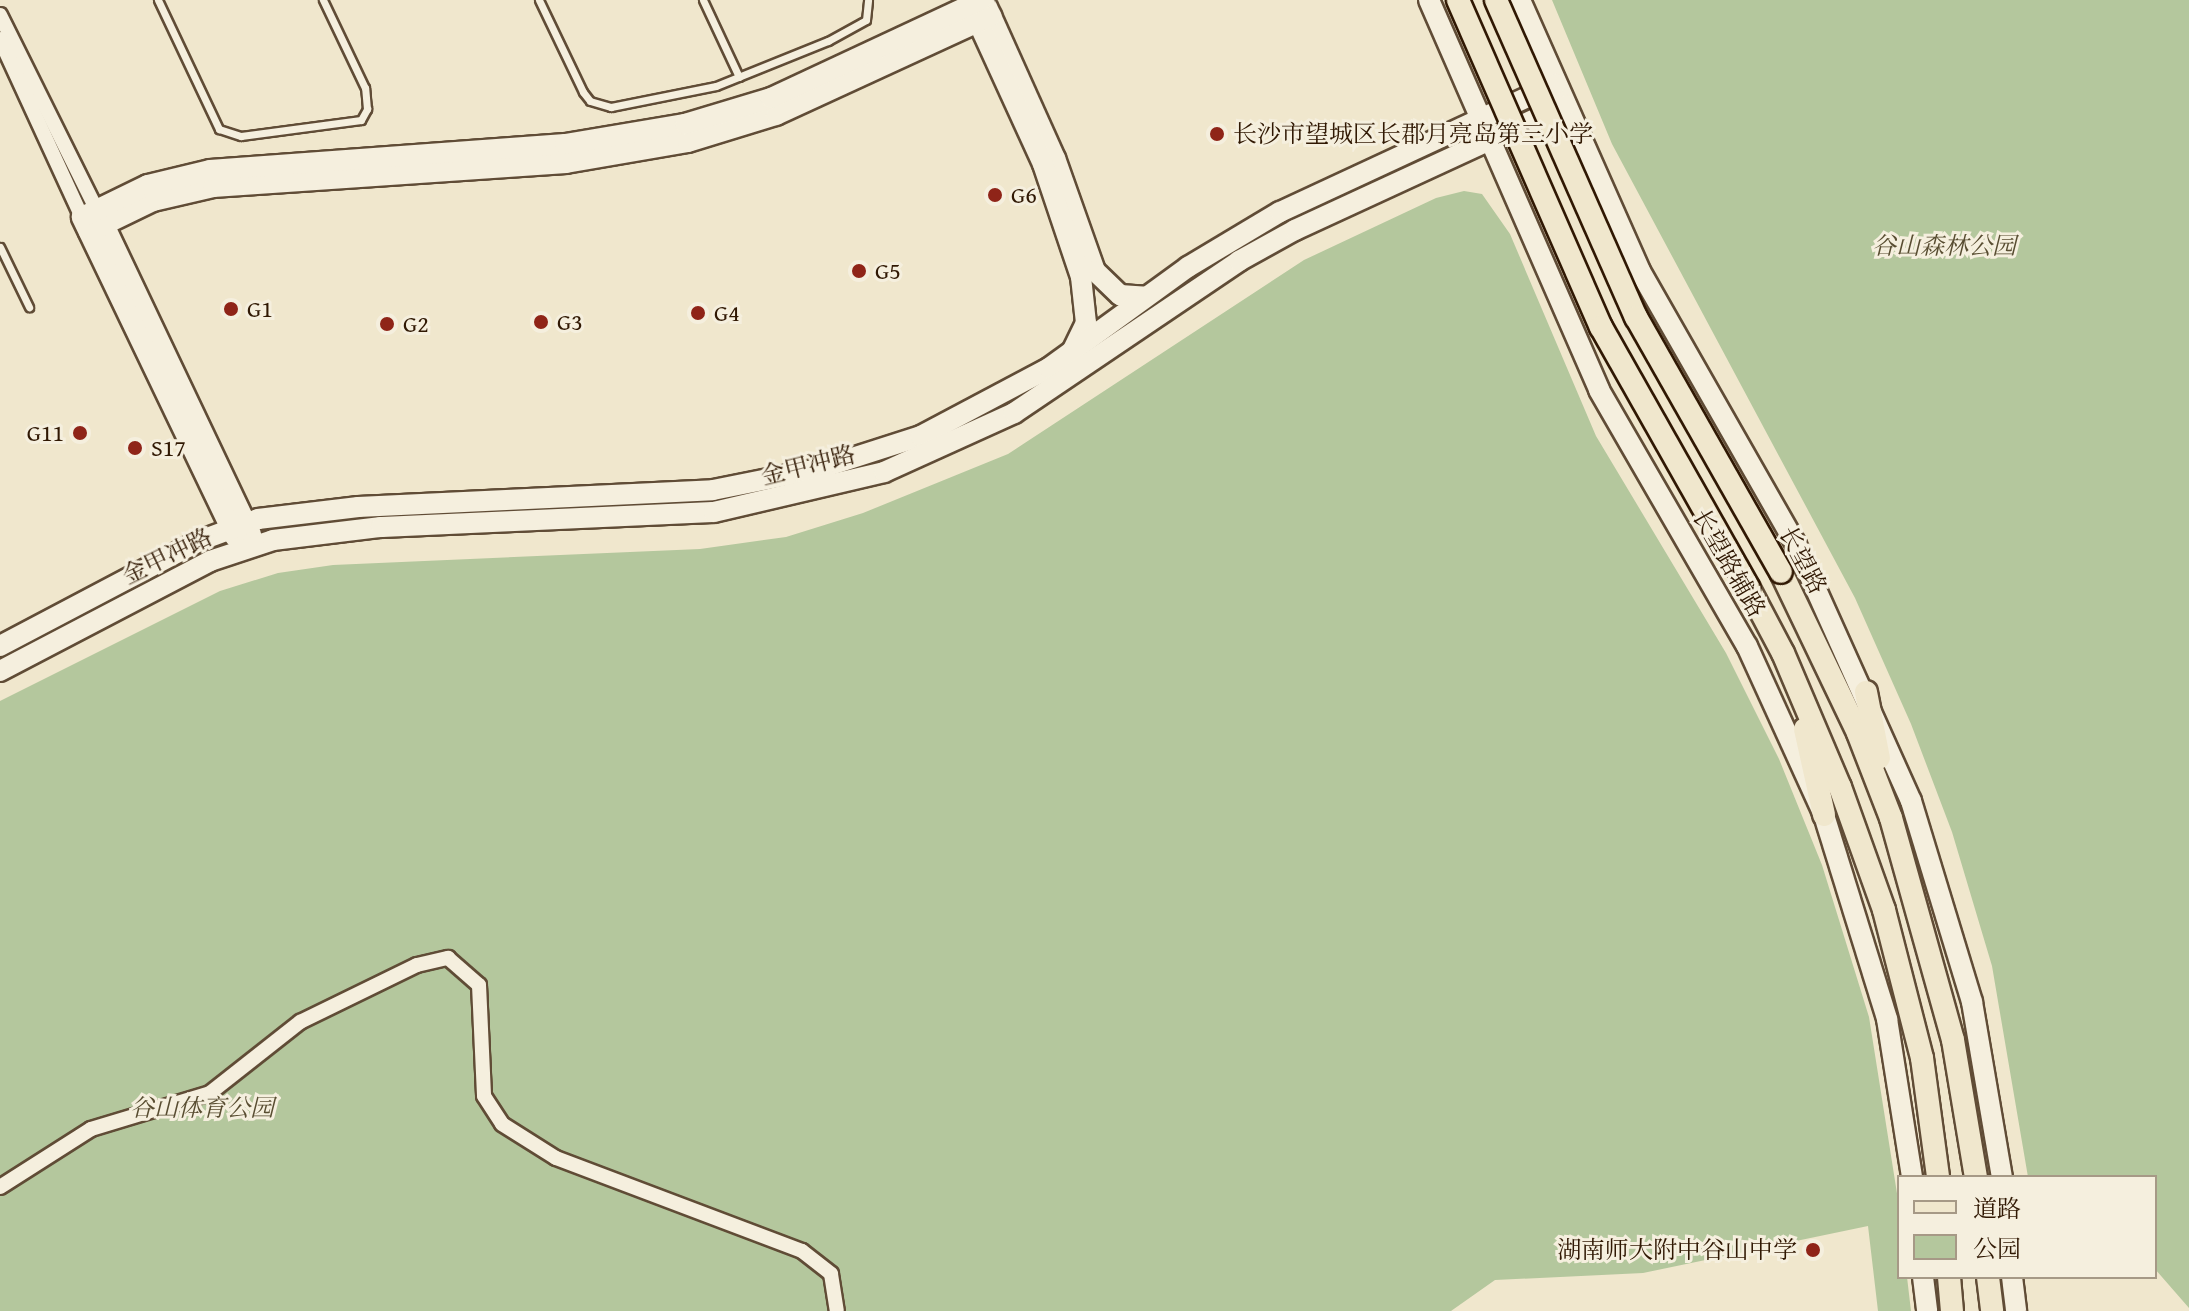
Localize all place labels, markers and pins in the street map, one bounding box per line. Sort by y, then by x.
place label: 长沙市望城区长郡月亮岛第三小学 [1233,120,1593,148]
marker: 长沙市望城区长郡月亮岛第三小学 [1208,125,1226,143]
place label: G6 [1011,181,1037,209]
marker: G6 [986,186,1004,204]
place label: G5 [875,257,901,285]
marker: G5 [850,262,868,280]
place label: G1 [247,295,273,323]
place label: G4 [714,299,740,327]
marker: G1 [222,300,240,318]
marker: G4 [689,304,707,322]
place label: G3 [557,308,583,336]
place label: G2 [403,310,429,338]
marker: G3 [532,313,550,331]
marker: G2 [378,315,396,333]
place label: G11 [27,419,64,447]
marker: G11 [71,424,89,442]
place label: S17 [151,434,186,462]
marker: S17 [126,439,144,457]
place label: 湖南师大附中谷山中学 [1557,1236,1797,1264]
marker: 湖南师大附中谷山中学 [1804,1241,1822,1259]

